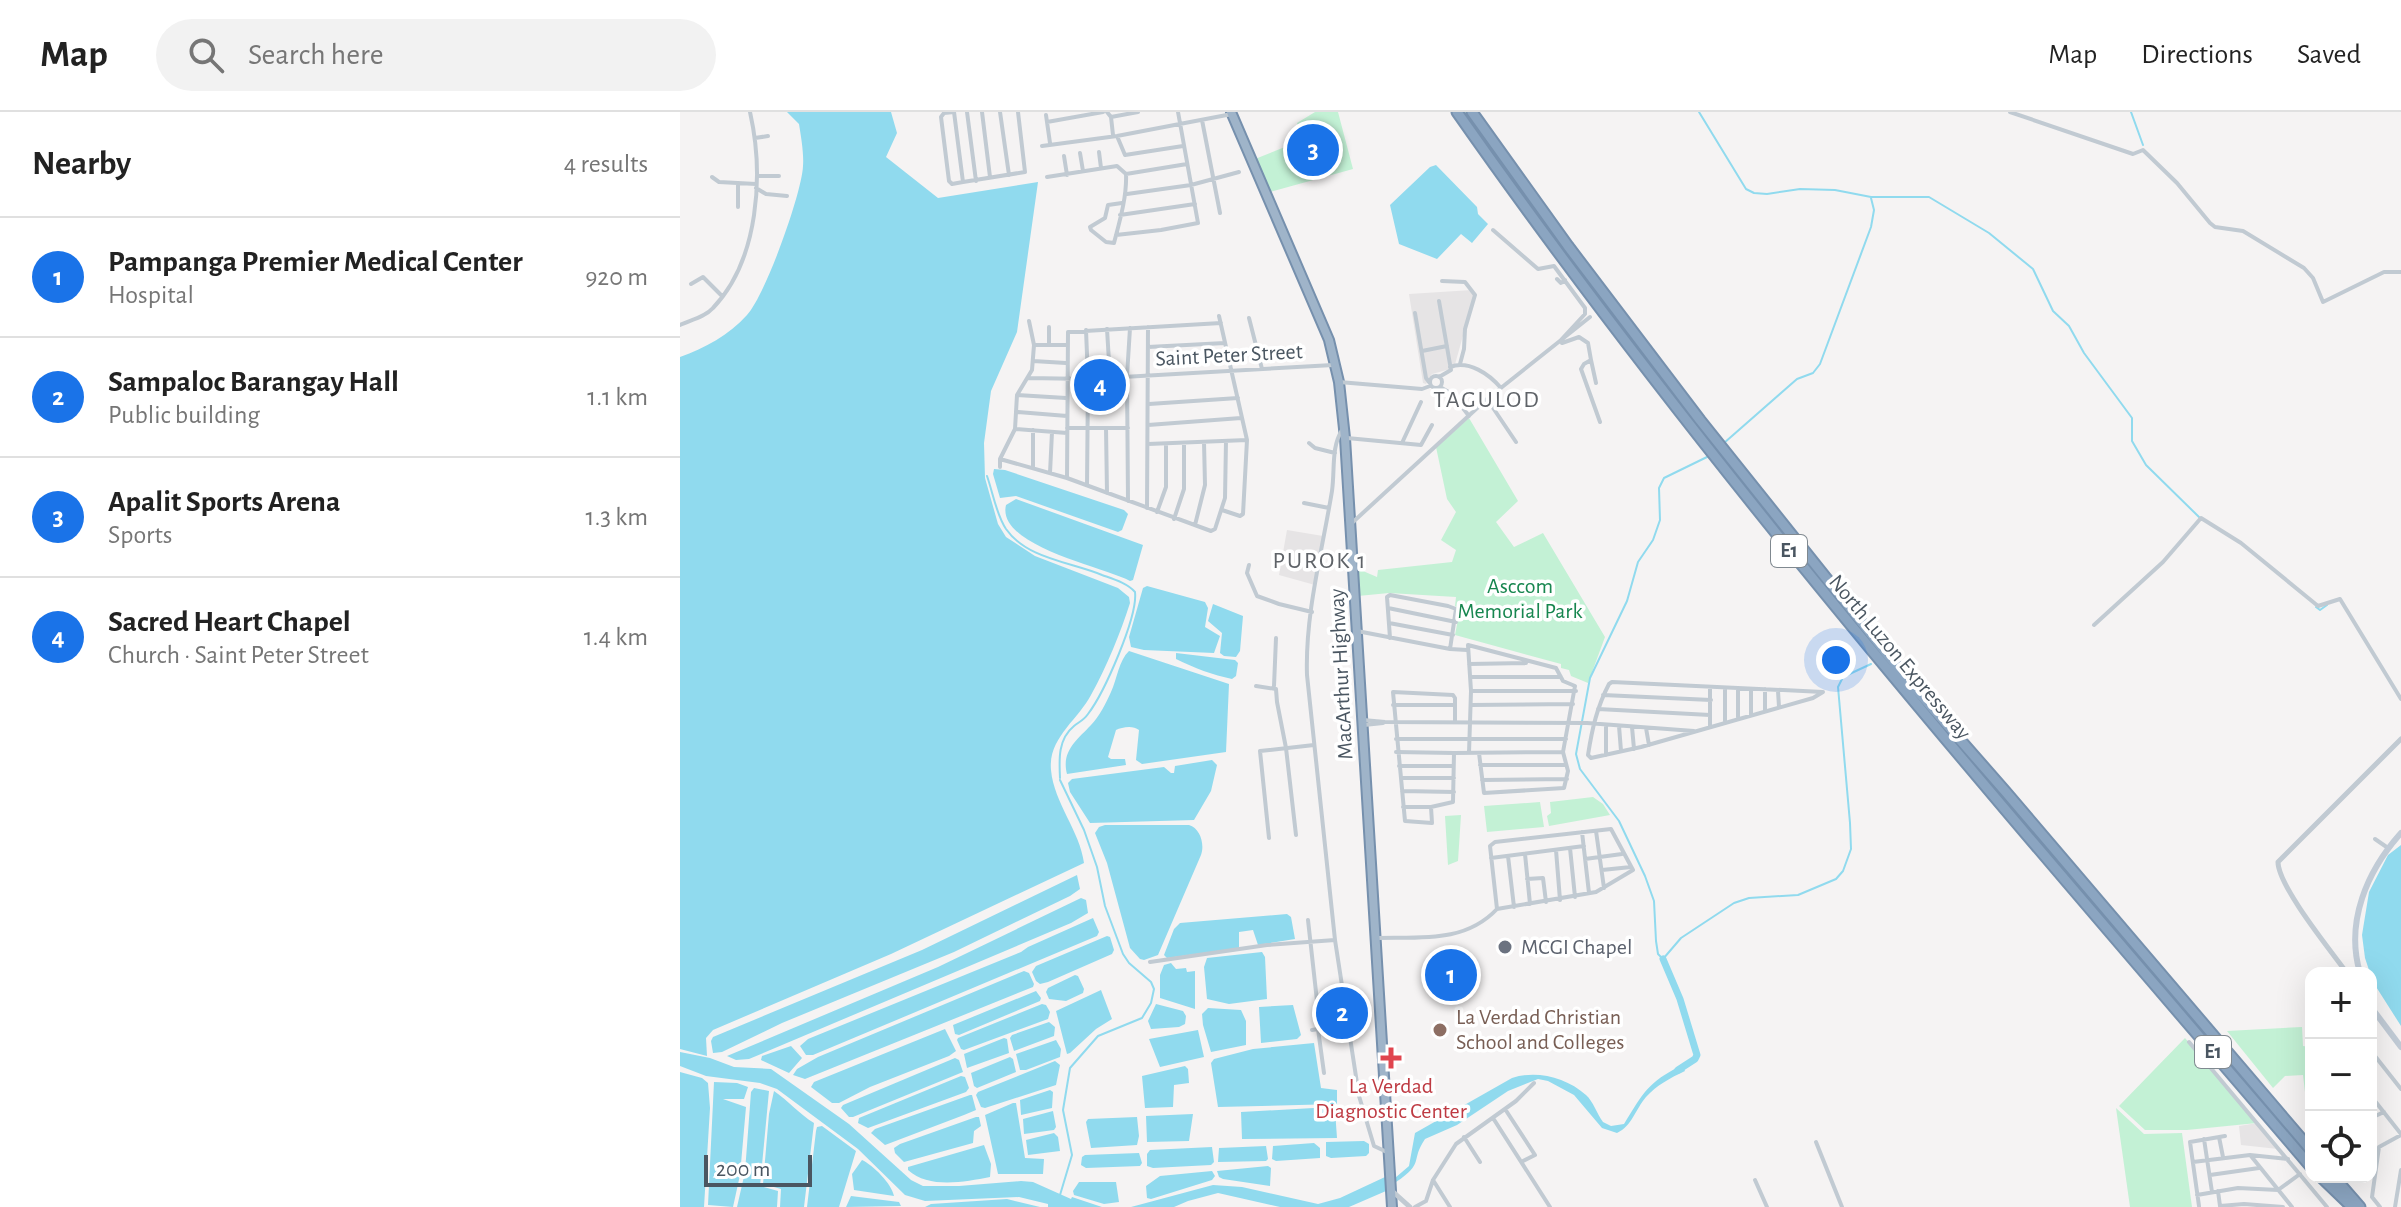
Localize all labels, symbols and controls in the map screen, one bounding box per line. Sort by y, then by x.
search box [156,19,716,91]
icon: search [184,33,228,77]
text: Map [40,36,108,74]
text: Search here [248,40,384,70]
text: Map [2048,41,2097,69]
text: Directions [2141,41,2253,69]
text: Saved [2297,41,2361,69]
pin: 3 [1287,120,1339,180]
text: Nearby [32,147,131,181]
text: 4 results [564,151,648,177]
text: Pampanga Premier Medical Center [108,247,523,277]
text: 1 [53,264,63,290]
text: 920 m [585,264,648,290]
text: Hospital [108,282,194,308]
street label: Saint Peter Street [1155,340,1303,370]
pin: 4 [1074,355,1126,415]
text: Sampaloc Barangay Hall [108,367,399,397]
text: 2 [52,384,64,410]
text: 1.1 km [587,384,648,410]
district label: TAGULOD [1433,388,1541,412]
text: Public building [108,402,260,428]
text: Apalit Sports Arena [108,487,340,517]
text: 3 [52,504,64,530]
text: 1.3 km [585,504,648,530]
text: Sports [108,522,172,548]
road number: E1 [1771,535,1807,567]
district label: PUROK 1 [1272,549,1368,573]
street label: North Luzon Expressway [1825,570,1975,744]
park label: Asccom Memorial Park [1458,575,1582,622]
street label: MacArthur Highway [1325,587,1356,760]
text: Sacred Heart Chapel [108,607,351,637]
text: 4 [51,624,65,650]
text: 1.4 km [584,624,648,650]
your location [1816,640,1856,680]
text: Church · Saint Peter Street [108,642,369,668]
place label: MCGI Chapel [1521,936,1632,958]
marker: MCGI Chapel [1496,938,1514,956]
pin: 1 [1425,945,1477,1005]
map controls [2305,967,2377,1183]
button: + [2305,967,2377,1039]
pin: 2 [1316,983,1368,1043]
place label: La Verdad Christian School and Colleges [1456,1006,1624,1053]
marker: La Verdad Christian School and Colleges [1431,1021,1449,1039]
road number: E1 [2195,1036,2231,1068]
button: − [2305,1039,2377,1111]
marker: La Verdad Diagnostic Center [1380,1047,1402,1069]
place label: La Verdad Diagnostic Center [1315,1075,1467,1122]
button: locate [2305,1111,2377,1183]
scale bar [704,1151,812,1187]
text: 200 m [716,1158,770,1180]

